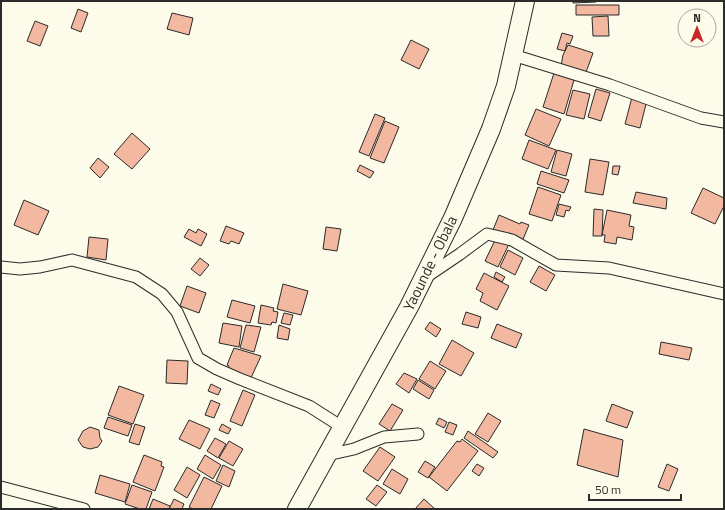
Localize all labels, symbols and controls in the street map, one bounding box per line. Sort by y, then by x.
north arrow [677,8,717,48]
text: N [693,10,701,26]
street label: Yaounde - Obala [397,211,463,315]
scale bar [589,476,681,502]
text: 50 m [595,480,621,499]

